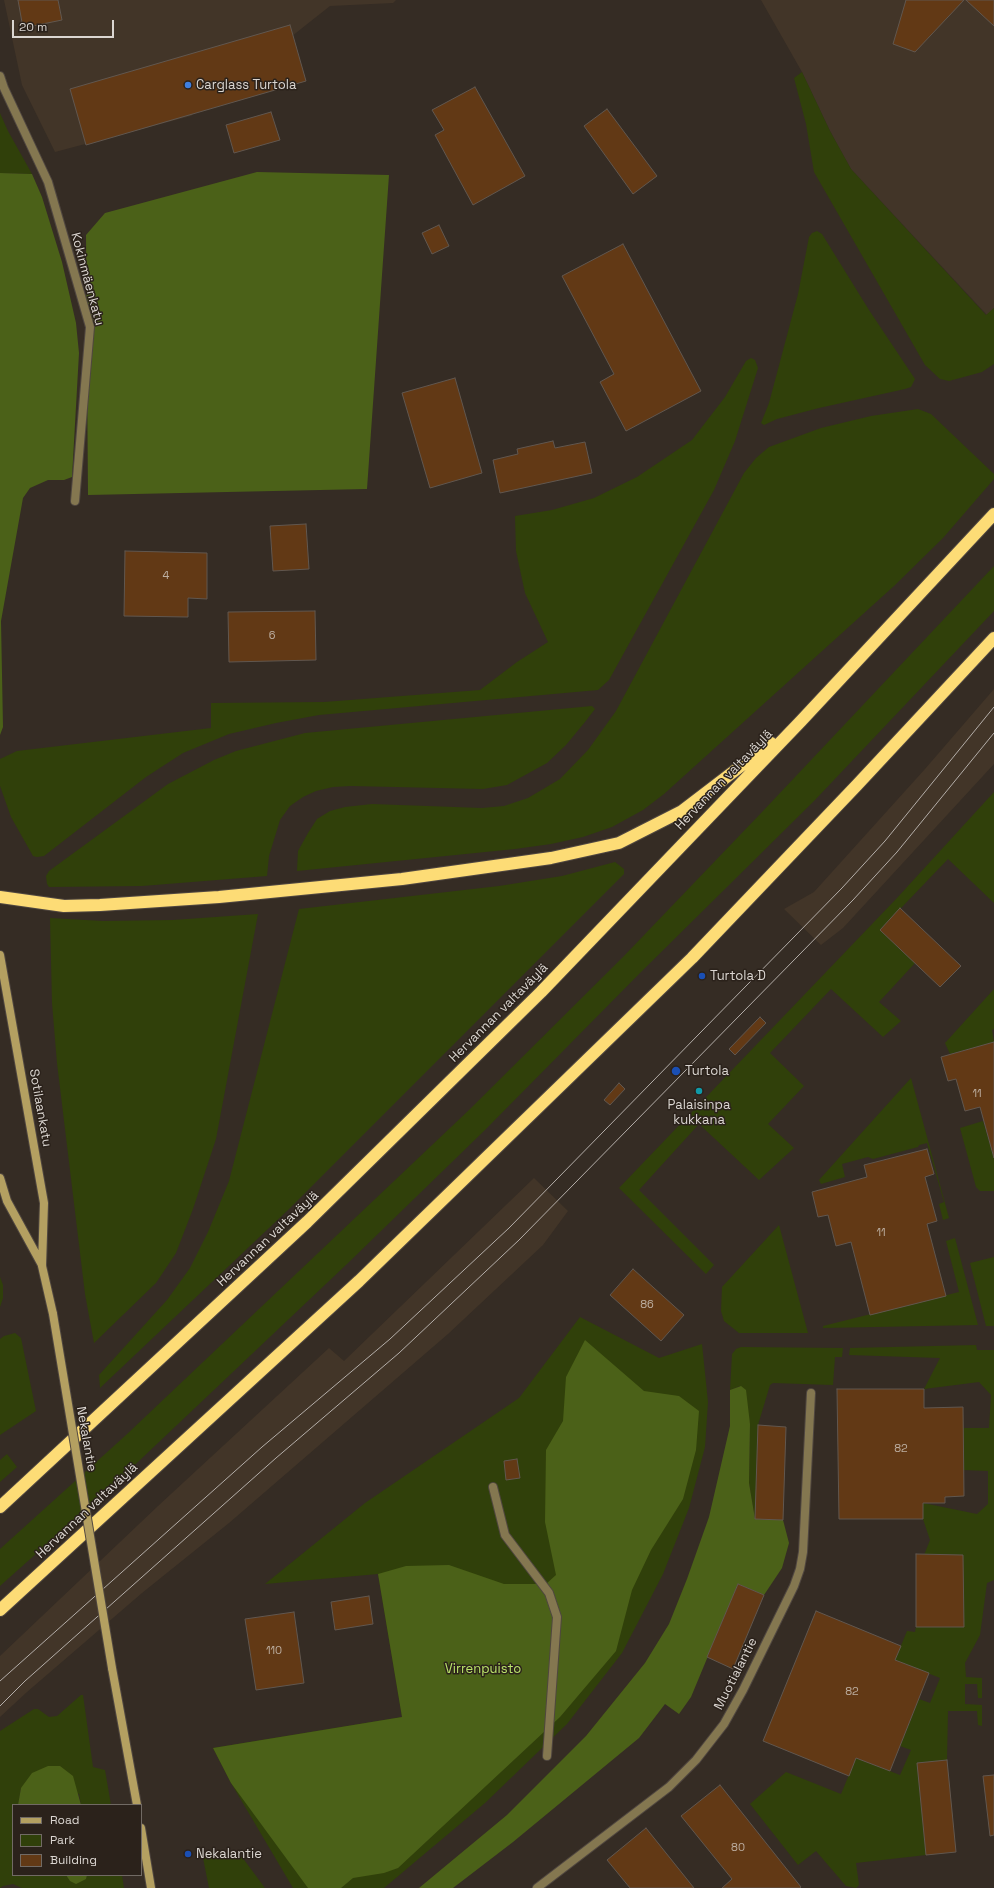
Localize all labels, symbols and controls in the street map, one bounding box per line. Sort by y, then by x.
scale bar [14,12,116,38]
text: 20 m [19,19,47,35]
place label: Carglass Turtola [196,77,296,93]
marker: Carglass Turtola [183,80,193,90]
street label: Kokinmäenkatu [67,231,107,327]
house number: 4 [163,569,169,583]
house number: 6 [269,629,275,643]
street label: Hervannan valtaväylä [672,727,776,833]
street label: Hervannan valtaväylä [446,960,552,1066]
place label: Turtola D [710,968,766,984]
marker: Turtola D [697,971,707,981]
place label: Turtola [685,1063,729,1079]
marker: Turtola [670,1065,682,1077]
street label: Sotilaankatu [25,1068,55,1148]
marker: Palaisinpa kukkana [694,1086,704,1096]
house number: 11 [972,1087,982,1101]
place label: Palaisinpa kukkana [668,1097,730,1128]
street label: Hervannan valtaväylä [214,1188,322,1290]
house number: 11 [876,1226,886,1240]
house number: 86 [640,1298,654,1312]
street label: Nekalantie [73,1405,99,1473]
house number: 82 [894,1442,908,1456]
street label: Hervannan valtaväylä [33,1460,141,1562]
street label: Muotialantie [711,1635,761,1713]
house number: 110 [266,1644,282,1658]
park label: Virrenpuisto [445,1661,521,1677]
house number: 82 [845,1685,859,1699]
legend [12,1804,142,1876]
text: Road [50,1812,79,1828]
text: Park [50,1832,75,1848]
house number: 80 [731,1841,745,1855]
place label: Nekalantie [196,1846,262,1862]
marker: Nekalantie [183,1849,193,1859]
text: Building [50,1852,97,1868]

